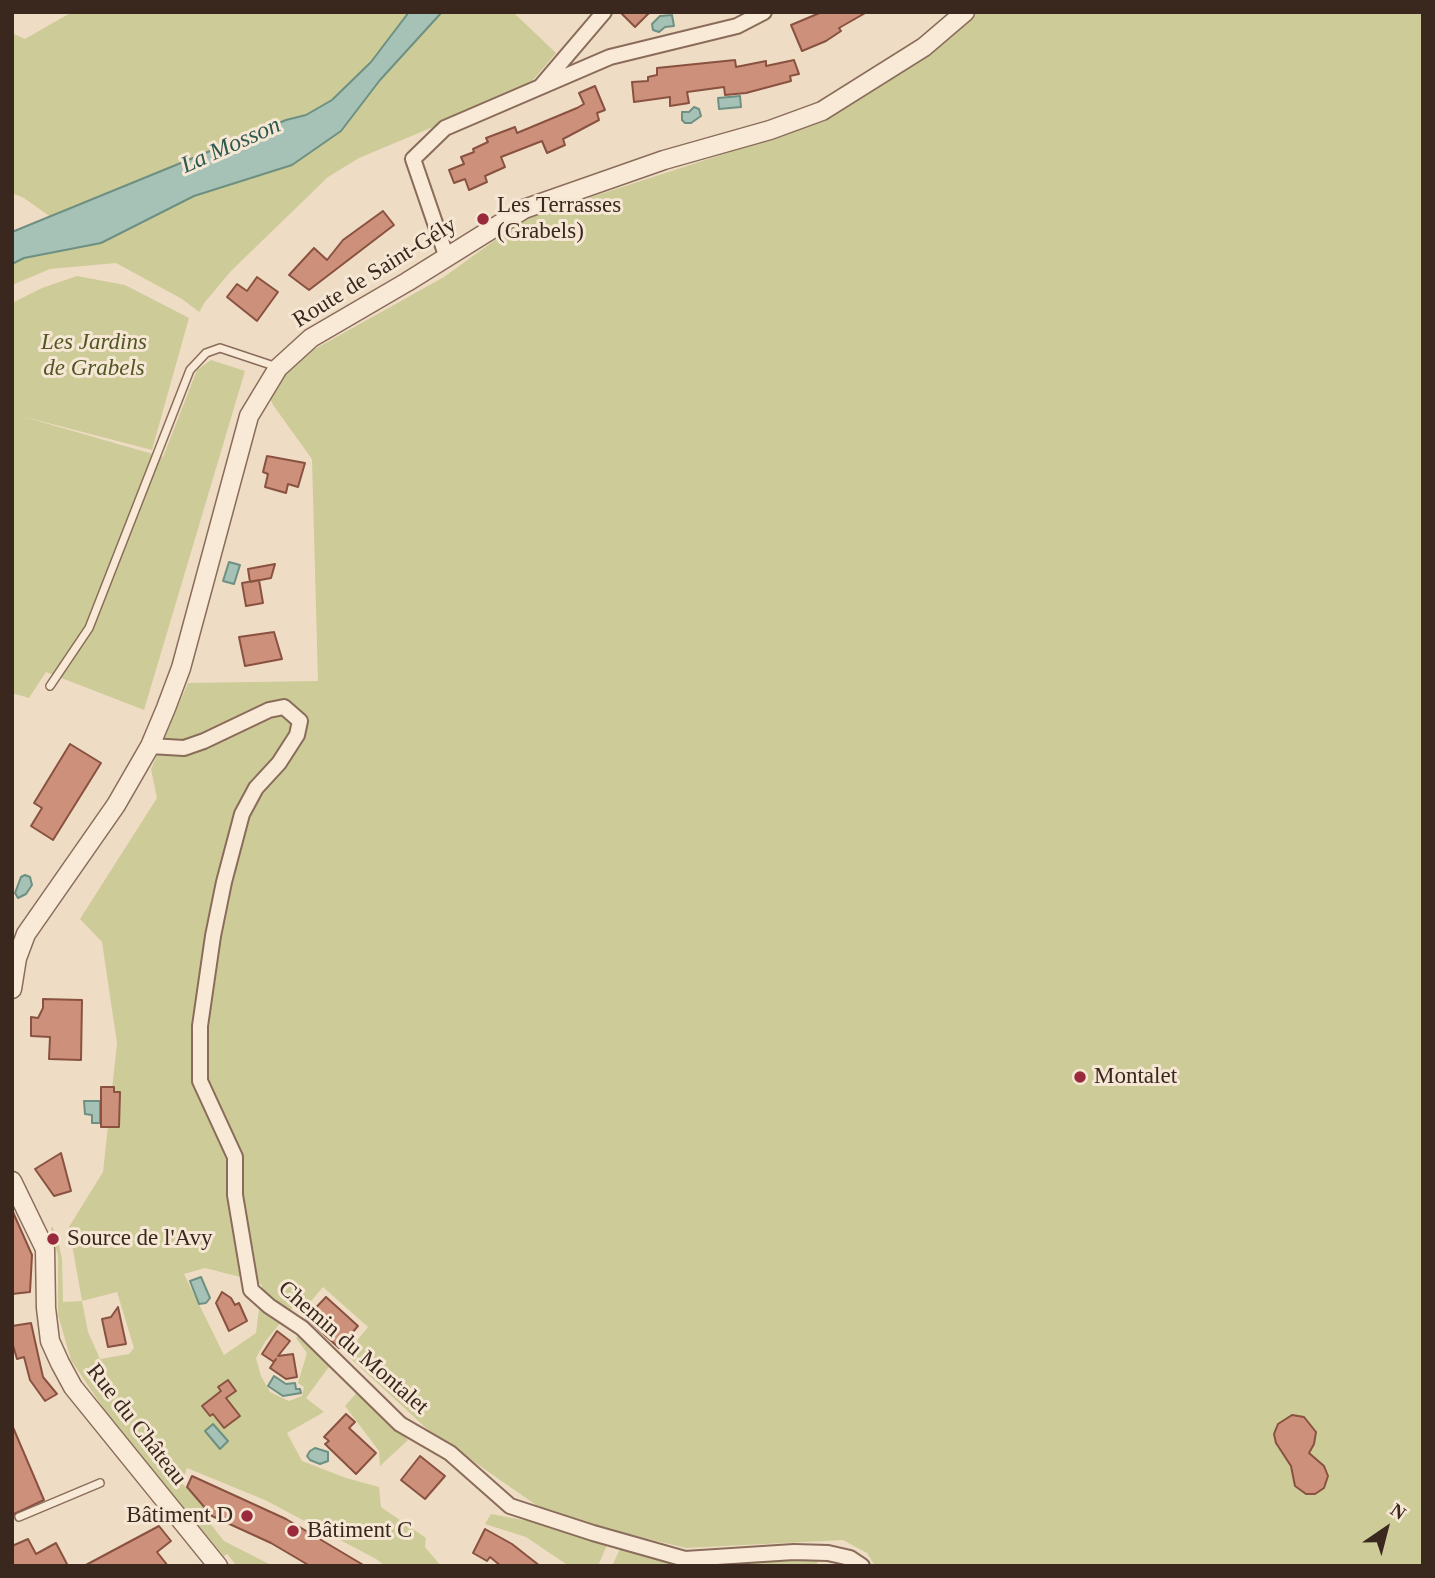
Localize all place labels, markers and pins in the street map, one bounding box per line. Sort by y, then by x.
place label: Les Terrasses (Grabels) [497,192,621,246]
marker: Les Terrasses (Grabels) [475,211,491,227]
place label: Montalet [1094,1063,1177,1091]
marker: Montalet [1072,1069,1088,1085]
place label: Source de l'Avy [67,1225,213,1253]
marker: Source de l'Avy [45,1231,61,1247]
place label: Bâtiment D [126,1502,233,1530]
marker: Bâtiment D [239,1508,255,1524]
place label: Bâtiment C [307,1517,412,1545]
marker: Bâtiment C [285,1523,301,1539]

